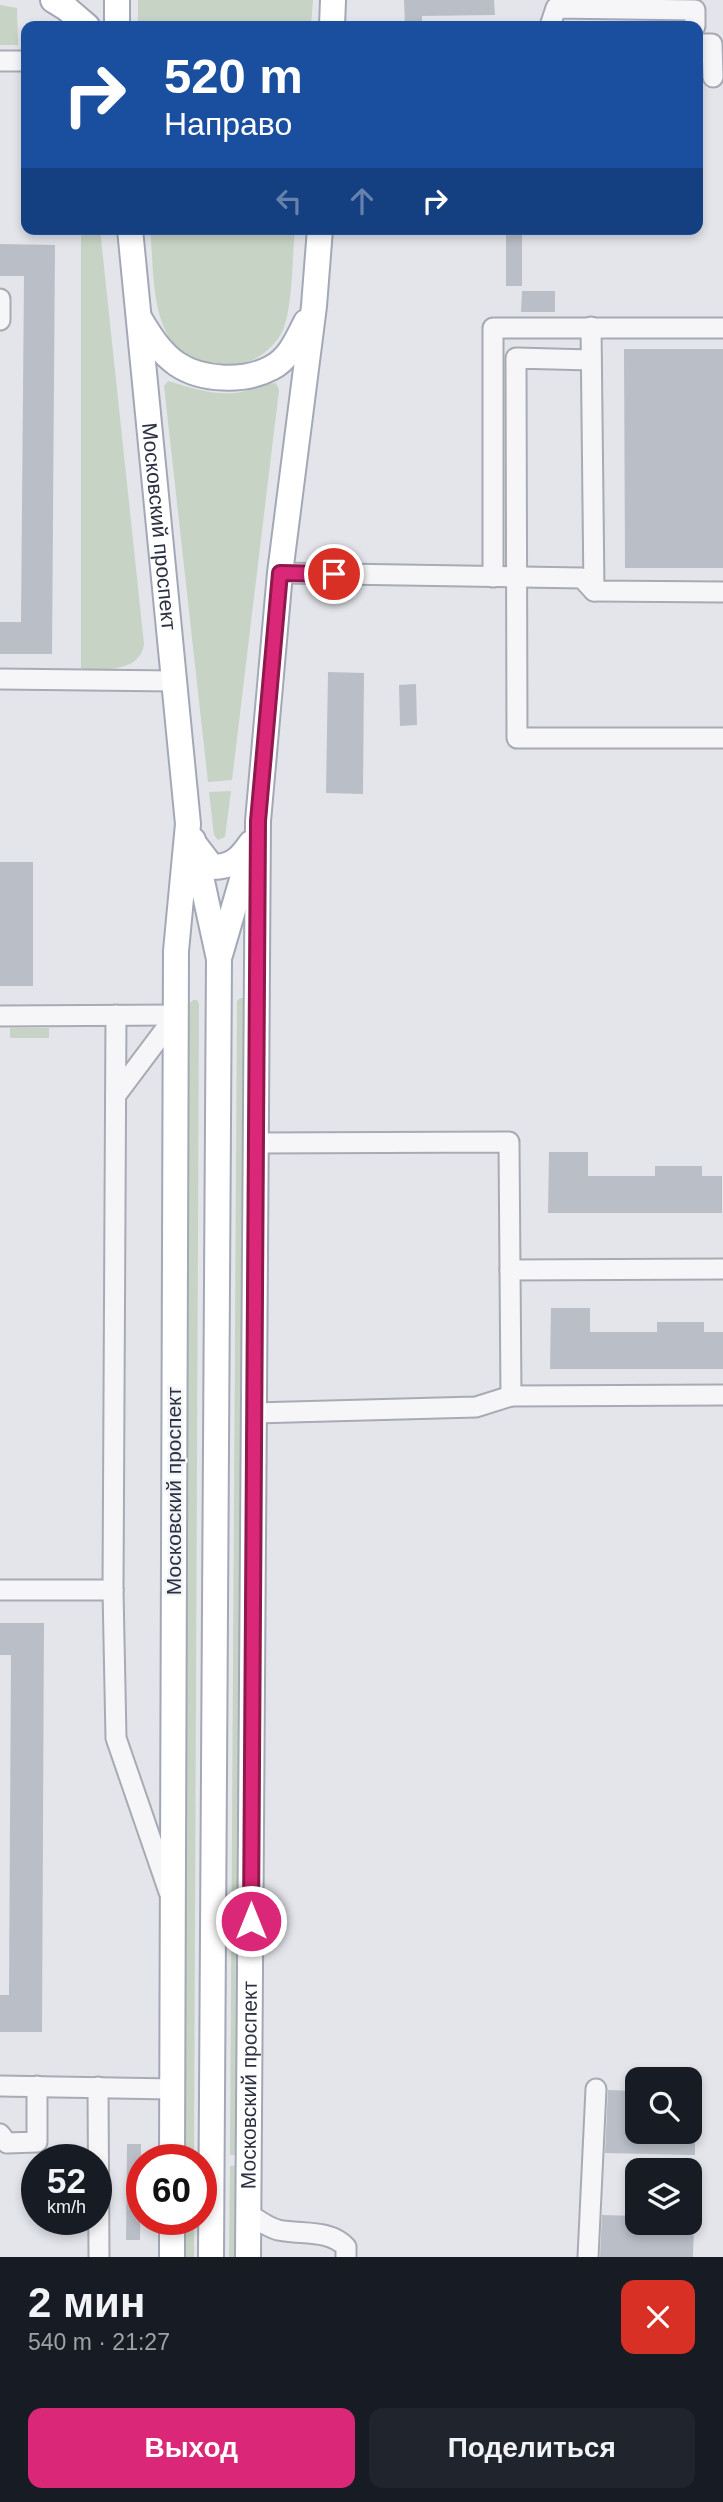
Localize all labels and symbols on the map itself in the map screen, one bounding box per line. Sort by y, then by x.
street label: Московский проспект [138,422,181,632]
pin [304,544,364,604]
street label: Московский проспект [162,1387,185,1595]
position arrow [214,1884,288,1958]
street label: Московский проспект [236,1980,261,2189]
speed limit sign: 60 [126,2144,217,2235]

